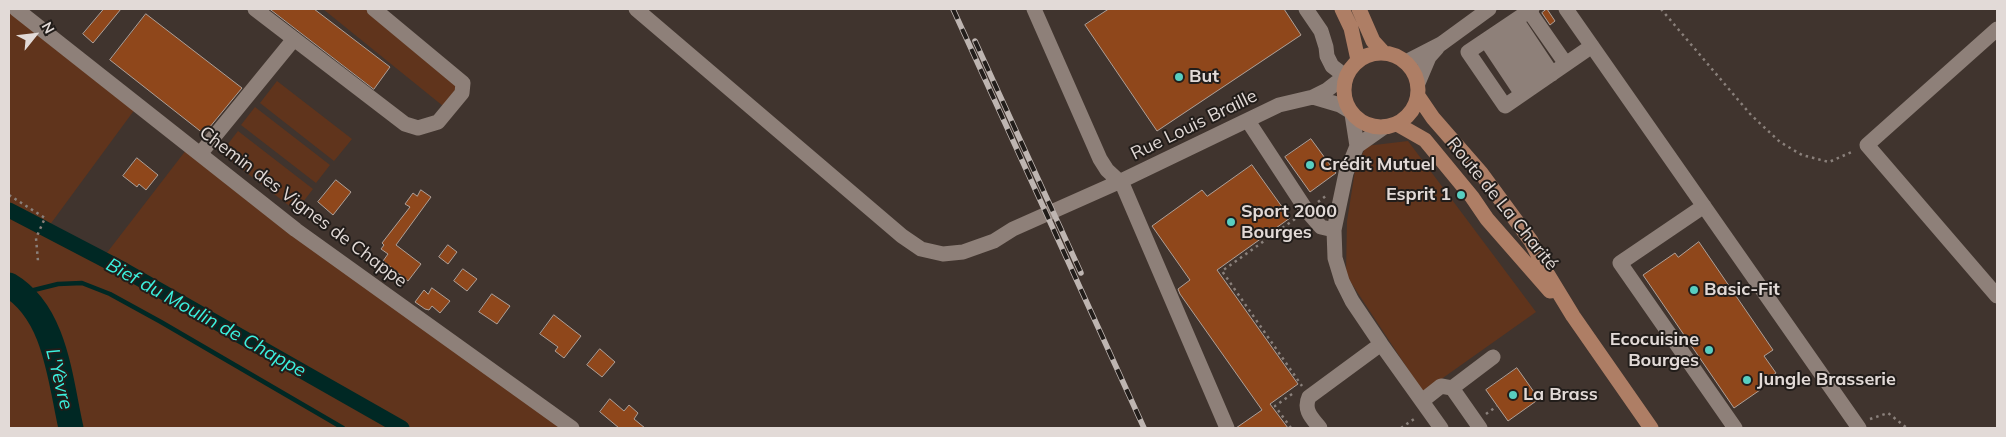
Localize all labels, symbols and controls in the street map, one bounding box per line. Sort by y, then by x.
north arrow [10,10,60,60]
text: N [38,19,59,37]
place label: But [1189,66,1219,88]
marker: But [1173,71,1185,83]
street label: Rue Louis Braille [1127,85,1261,165]
street label: Chemin des Vignes de Chappe [195,122,411,292]
street label: Route de La Charité [1442,133,1562,275]
place label: Crédit Mutuel [1320,154,1435,176]
marker: Crédit Mutuel [1304,159,1316,171]
place label: Esprit 1 [1386,184,1451,206]
marker: Esprit 1 [1455,189,1467,201]
place label: Sport 2000 Bourges [1241,201,1337,243]
marker: Sport 2000 Bourges [1225,216,1237,228]
water label: Bief du Moulin de Chappe [102,253,310,383]
place label: Basic-Fit [1704,279,1780,301]
marker: Basic-Fit [1688,284,1700,296]
place label: Ecocuisine Bourges [1610,329,1699,372]
marker: Ecocuisine Bourges [1703,344,1715,356]
water label: L'Yèvre [40,346,78,412]
place label: Jungle Brasserie [1757,369,1896,391]
marker: Jungle Brasserie [1741,374,1753,386]
place label: La Brass [1523,384,1598,406]
marker: La Brass [1507,389,1519,401]

